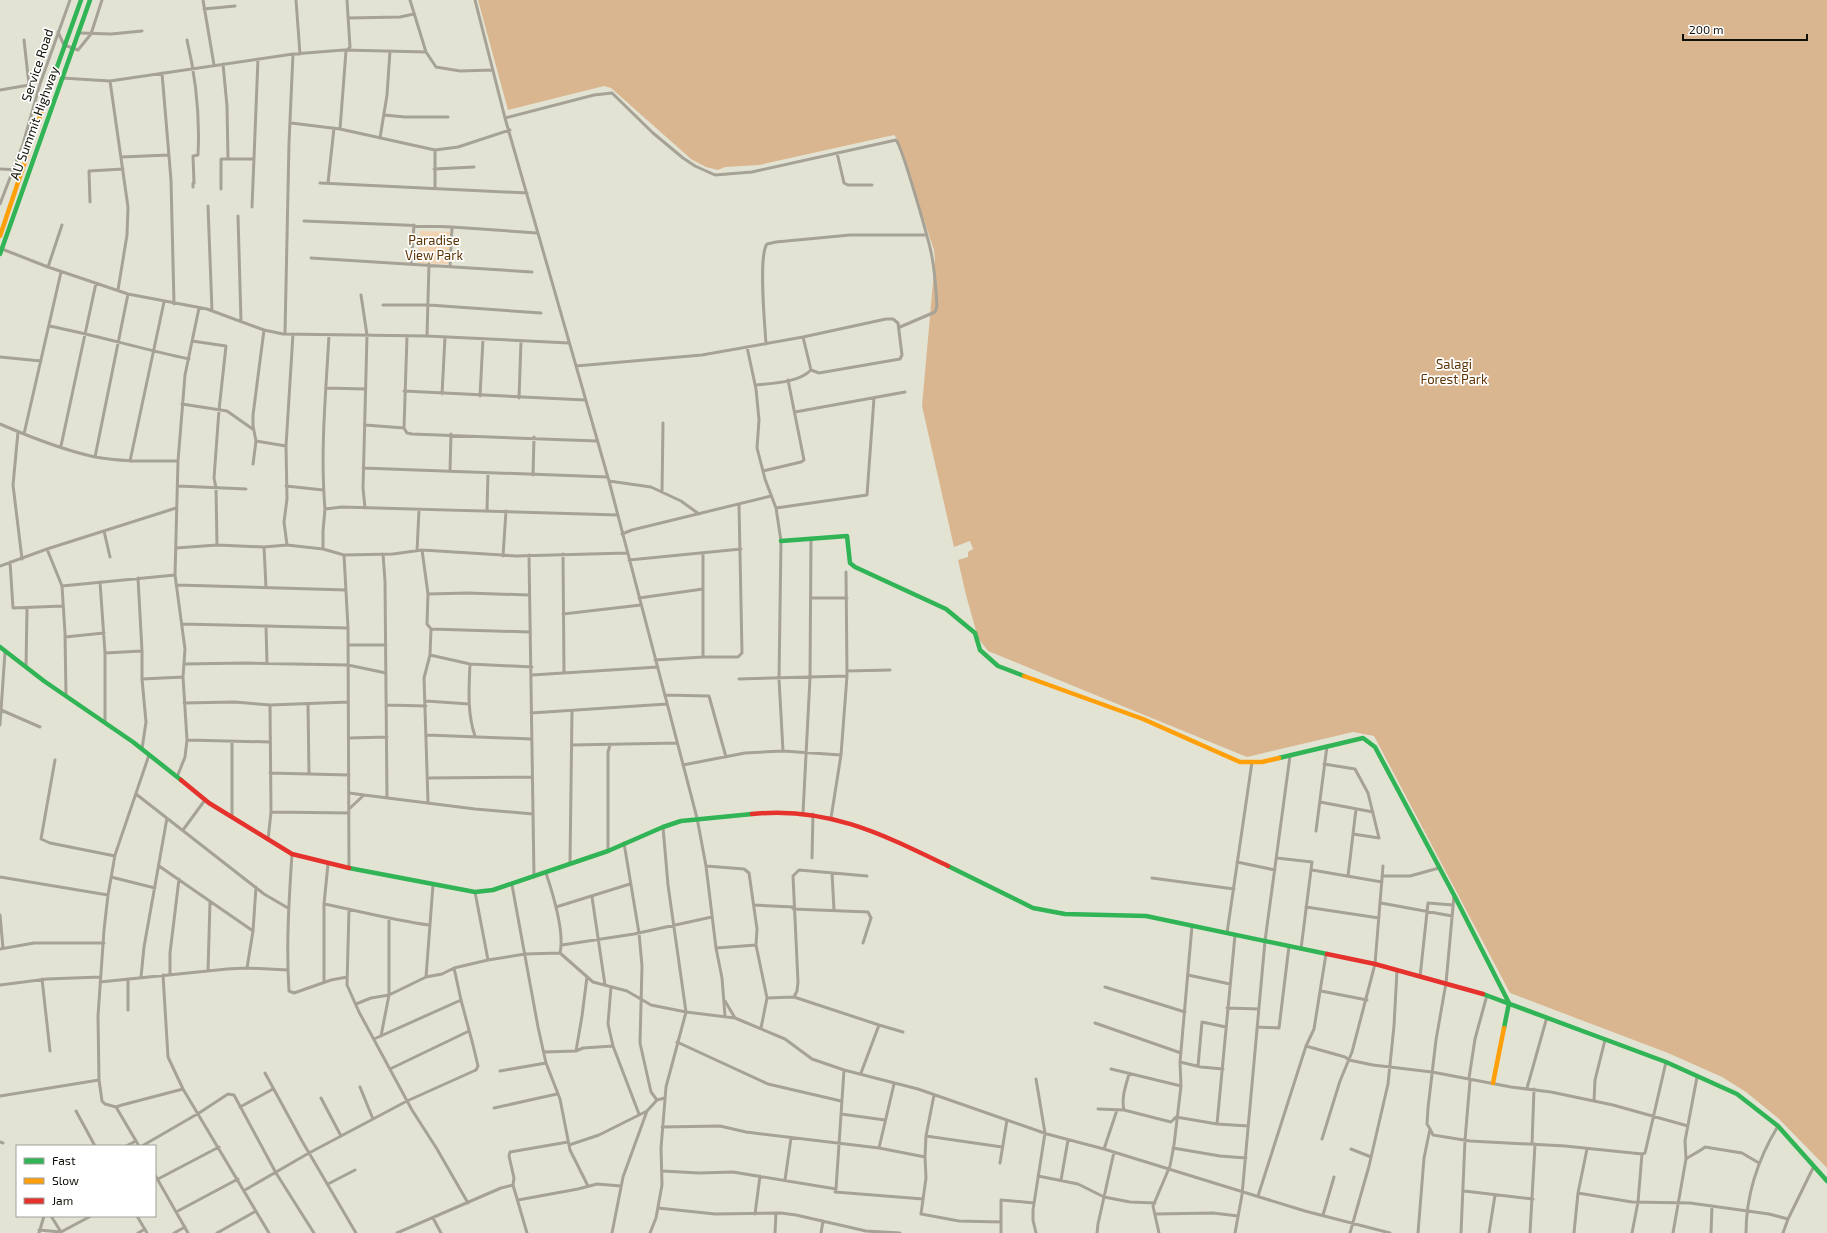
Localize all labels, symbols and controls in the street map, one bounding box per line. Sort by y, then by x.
scale bar [1683,16,1807,42]
text: 200 m [1689,22,1723,36]
street label: Service Road [18,27,56,103]
street label: AU Summit Highway [6,64,62,182]
park label: Paradise View Park [405,232,463,263]
park label: Salagi Forest Park [1420,356,1488,387]
legend [16,1145,156,1217]
text: Fast [52,1153,76,1167]
text: Slow [52,1173,79,1187]
text: Jam [52,1193,73,1207]

